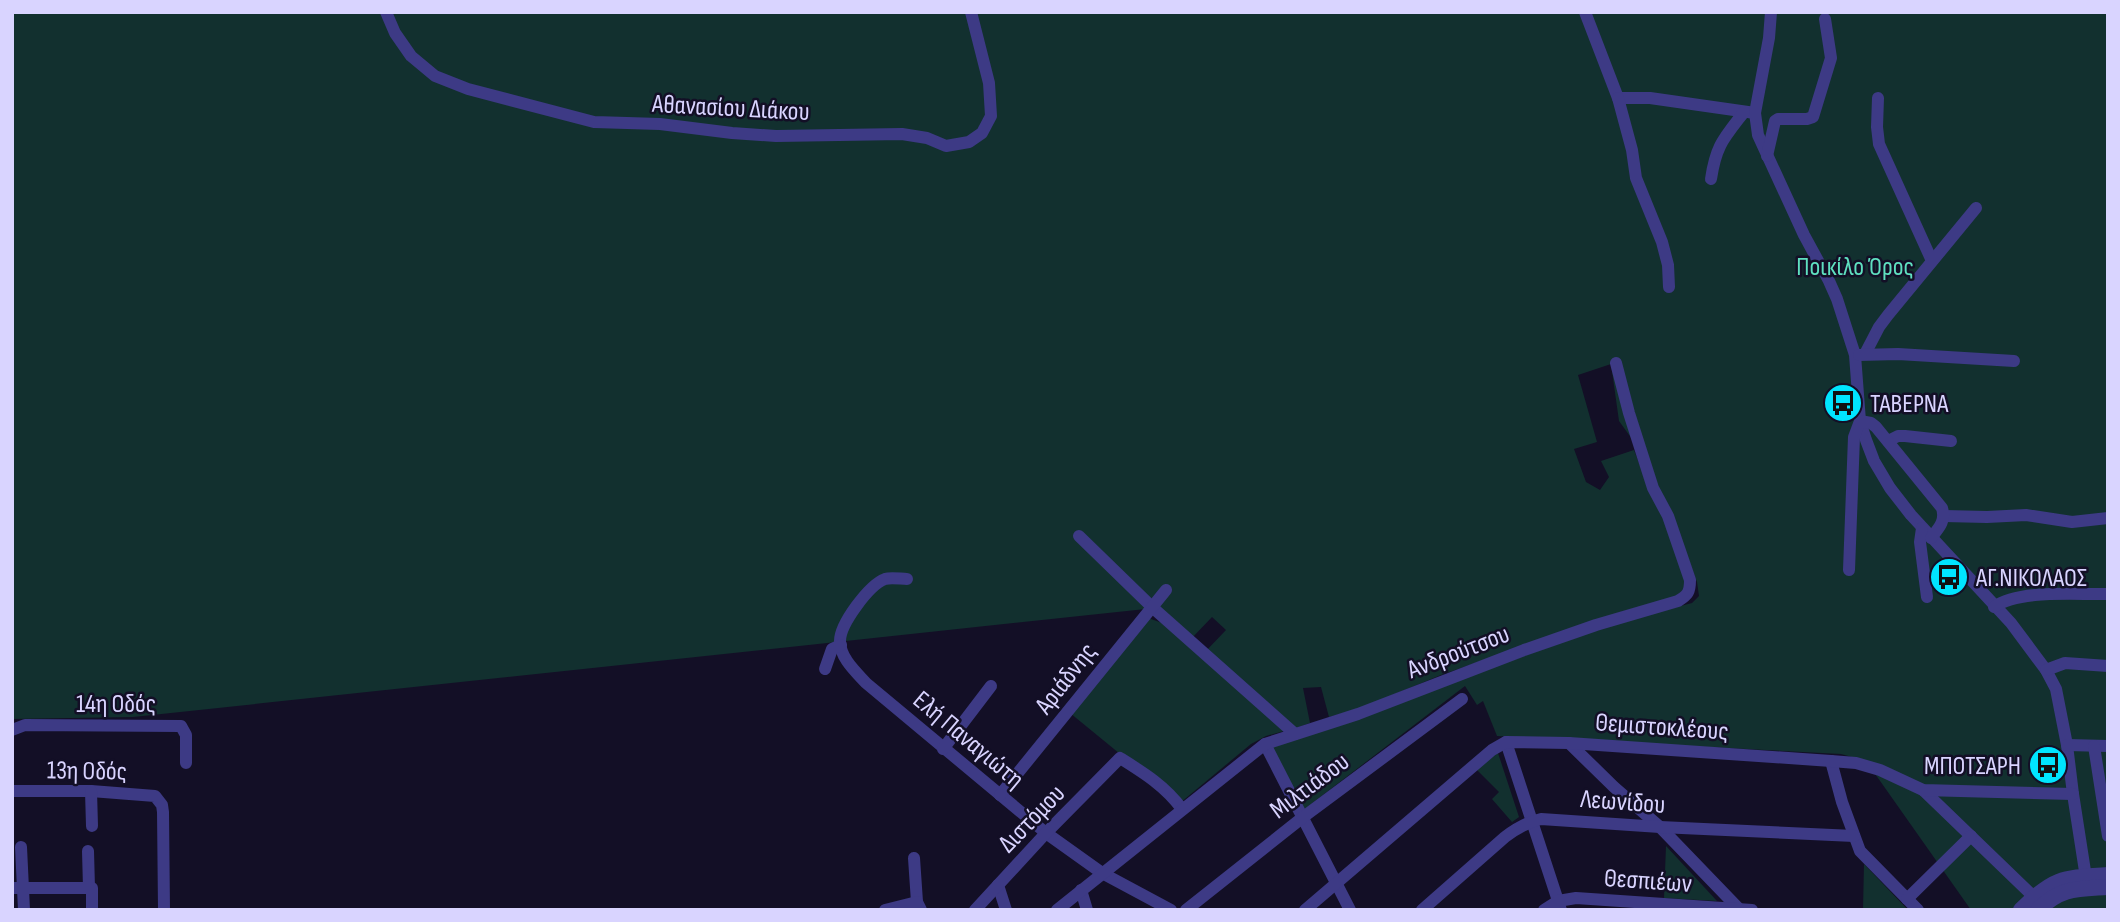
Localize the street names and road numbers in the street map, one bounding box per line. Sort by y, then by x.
street label: Αθανασίου Διάκου [650,89,810,128]
street label: Ανδρούτσου [1402,619,1514,686]
street label: Αριάδνης [1028,637,1104,722]
street label: Ελή Παναγιώτη [906,685,1030,795]
street label: 14η Οδός [76,689,156,720]
street label: Θεμιστοκλέους [1594,707,1730,748]
street label: Μιλτιάδου [1264,746,1356,826]
street label: 13η Οδός [47,755,127,788]
street label: Διστόμου [992,779,1072,859]
street label: Λεωνίδου [1579,784,1666,821]
street label: Θεσπιέων [1603,863,1693,900]

